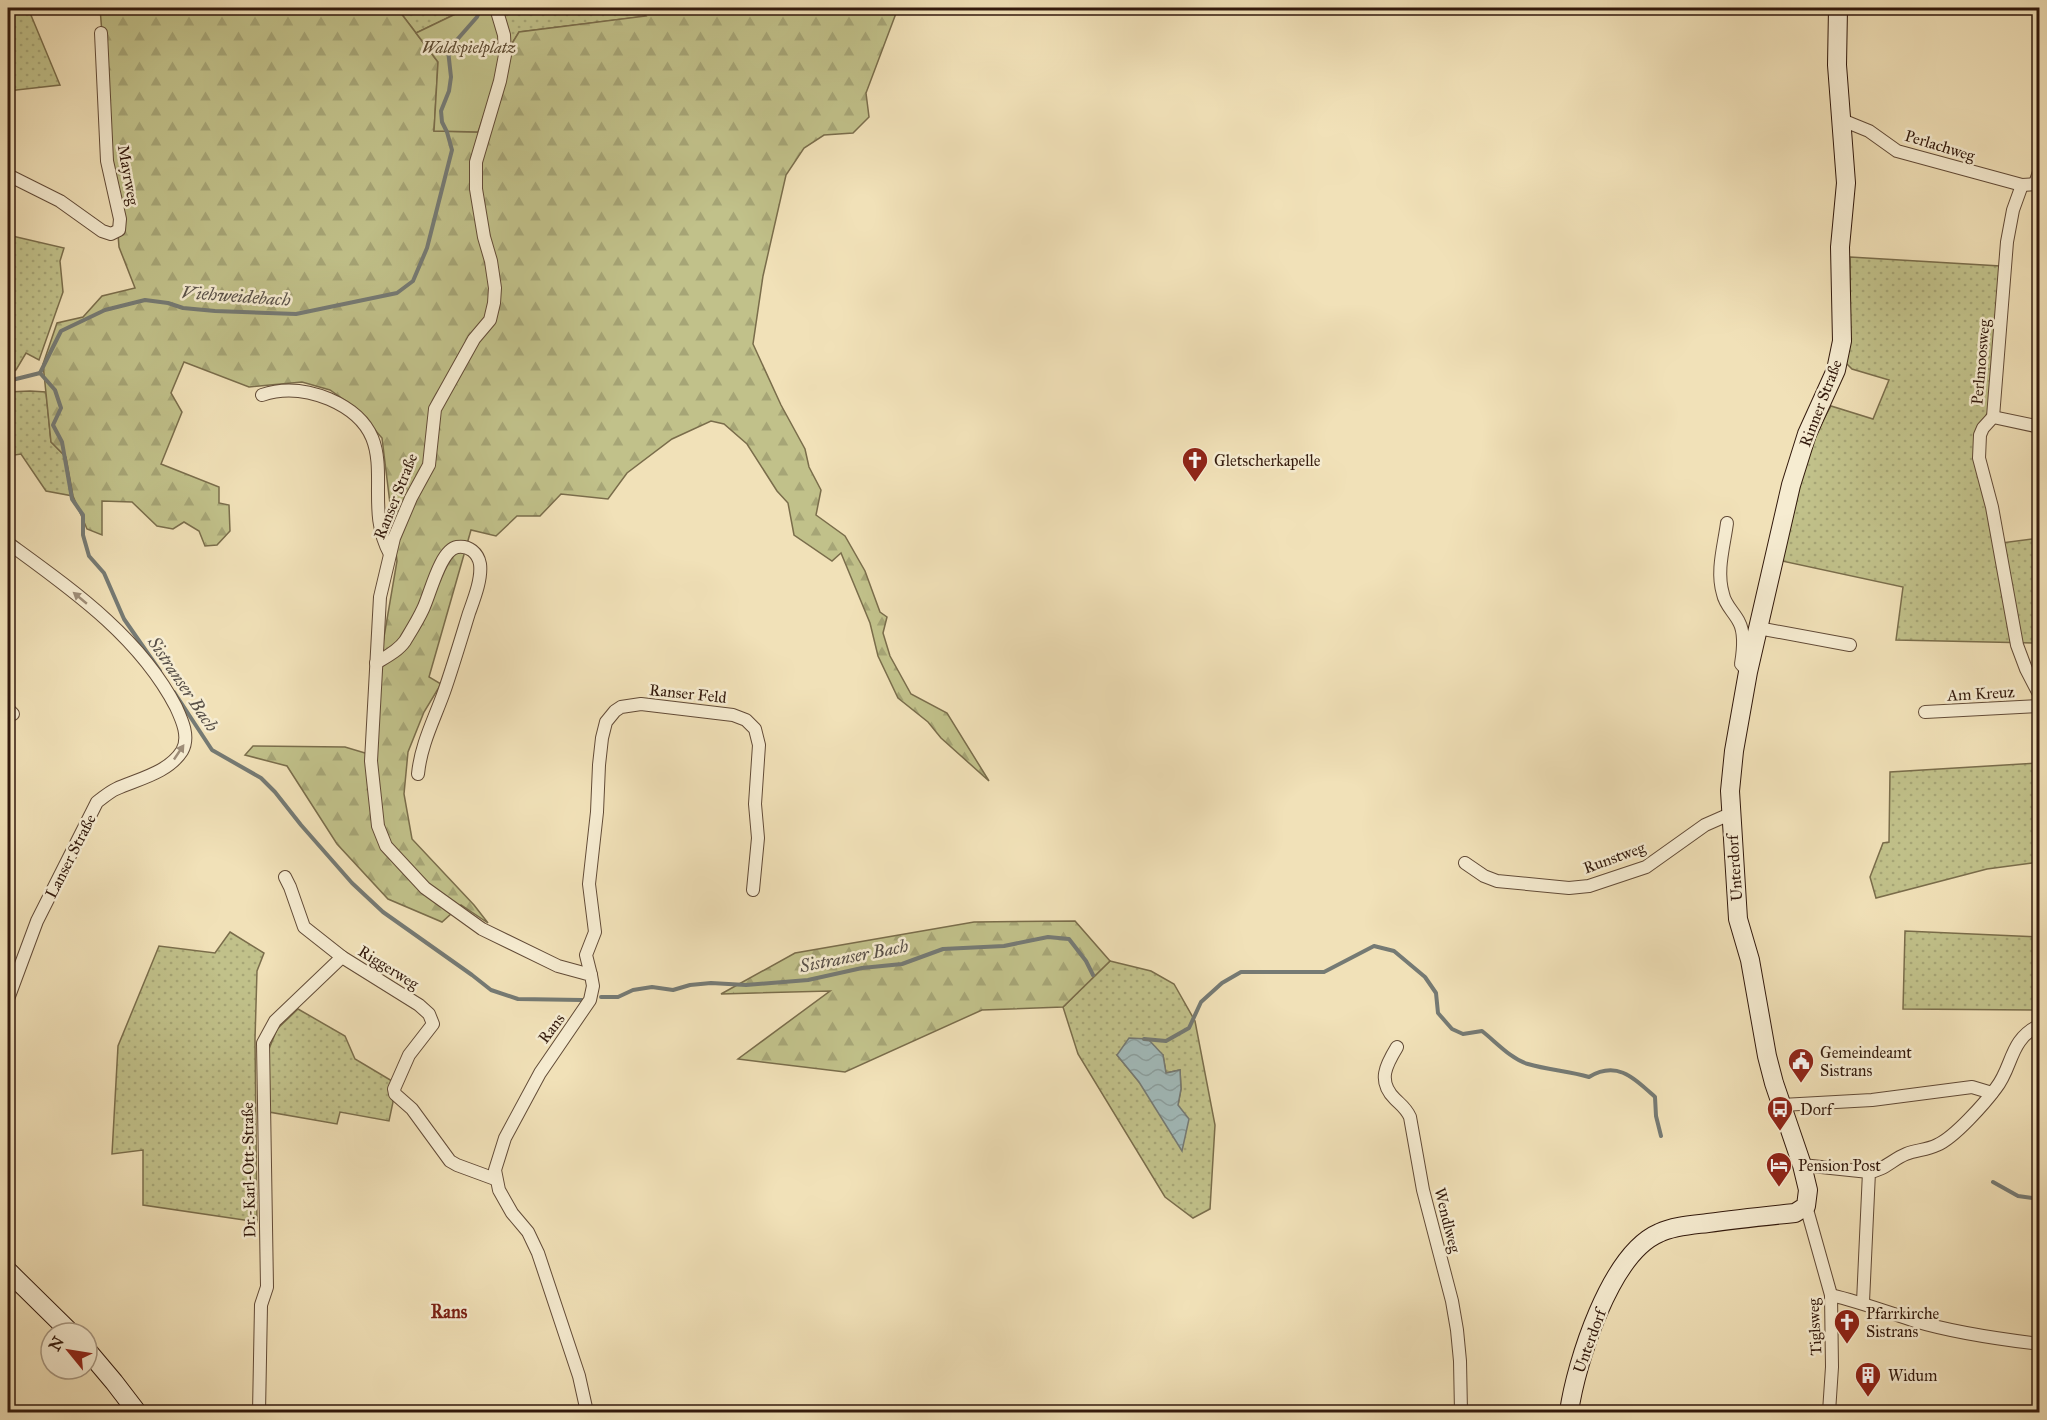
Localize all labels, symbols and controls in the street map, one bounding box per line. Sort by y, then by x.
park label: Waldspielplatz [422,38,516,58]
street label: Perlachweg [1902,126,1978,166]
street label: Mayrweg [113,143,143,208]
water label: Viehweidebach [181,281,292,311]
street label: Perlmoosweg [1967,318,1995,406]
street label: Rinner Straße [1795,357,1846,449]
church icon: Gletscherkapelle [1180,445,1210,483]
street label: Ranser Straße [370,450,421,542]
place label: Gletscherkapelle [1214,451,1321,470]
one-way arrow [73,592,88,605]
water label: Sistranser Bach [143,631,223,736]
street label: Ranser Feld [648,680,728,707]
street label: Am Kreuz [1946,682,2016,705]
one-way arrow [173,744,185,760]
street label: Lanser Straße [41,811,100,901]
street label: Unterdorf [1723,831,1746,902]
street label: Runstweg [1581,837,1648,878]
water label: Sistranser Bach [797,935,910,977]
street label: Riggerweg [354,941,423,995]
street label: Rans [534,1009,569,1047]
place label: Gemeindeamt Sistrans [1820,1043,1912,1080]
public building icon: Gemeindeamt Sistrans [1786,1046,1816,1084]
bus stop icon: Dorf [1765,1094,1795,1132]
place label: Dorf [1800,1100,1835,1119]
street label: Dr.-Karl-Ott-Straße [238,1102,259,1238]
hotel icon: Pension Post [1764,1150,1794,1188]
place label: Pension Post [1798,1156,1881,1175]
street label: Wendlweg [1429,1186,1465,1255]
street label: Tiglsweg [1803,1297,1826,1356]
district label: Rans [431,1301,468,1323]
street label: Unterdorf [1569,1304,1611,1376]
place label: Pfarrkirche Sistrans [1866,1304,1939,1341]
church icon: Pfarrkirche Sistrans [1832,1307,1862,1345]
north arrow [39,1321,99,1381]
text: N [45,1333,68,1354]
building icon: Widum [1853,1360,1883,1398]
place label: Widum [1888,1366,1938,1385]

